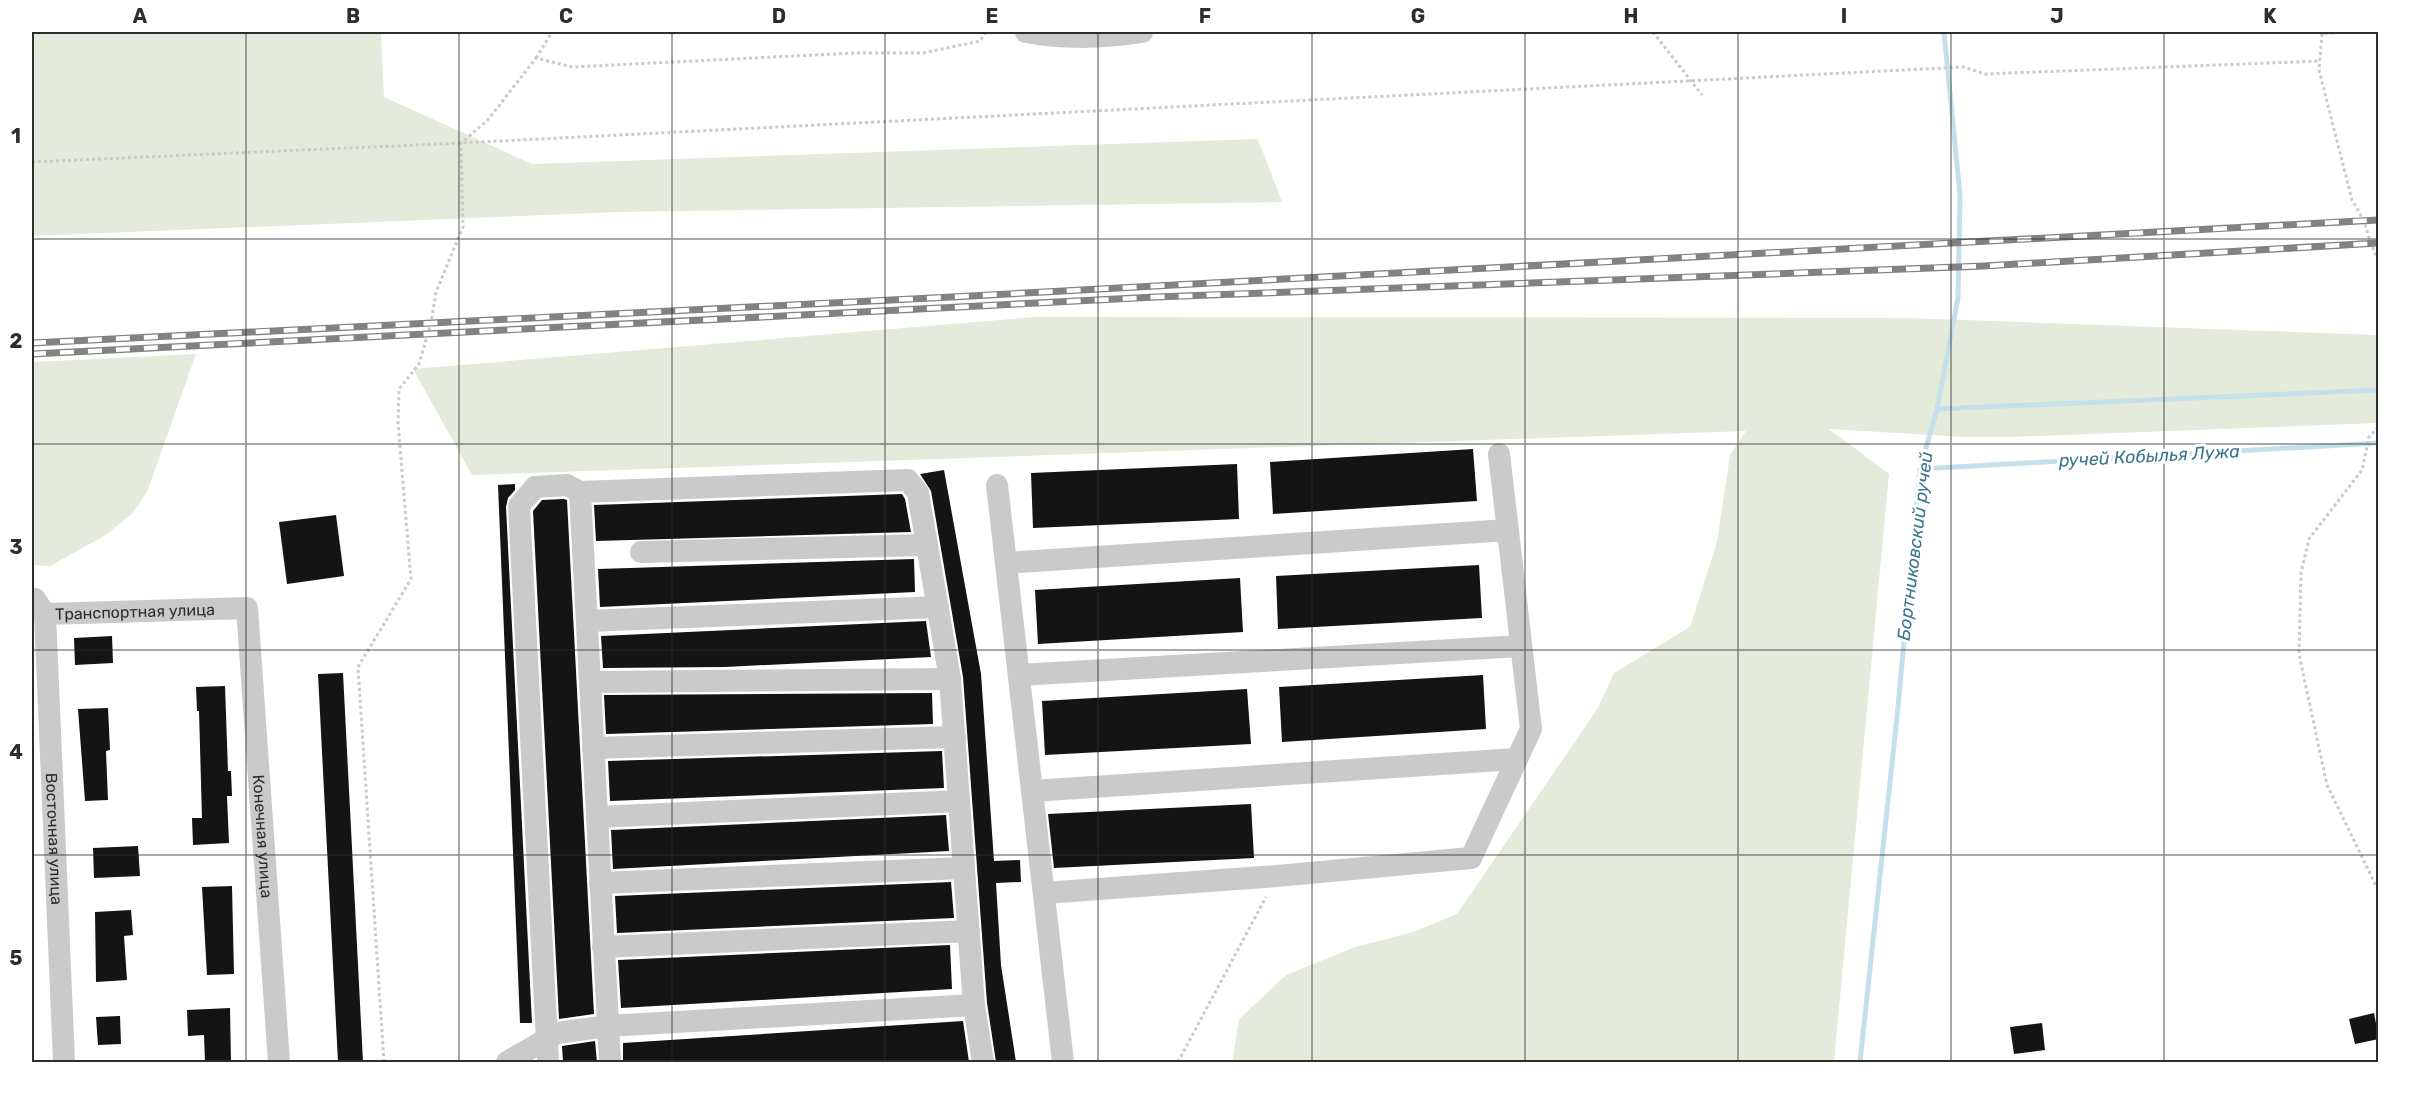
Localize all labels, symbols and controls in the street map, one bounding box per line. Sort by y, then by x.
text: A [133,4,148,28]
text: B [346,4,360,28]
text: C [559,4,573,28]
text: D [772,4,786,28]
text: E [986,4,998,28]
text: F [1199,4,1211,28]
text: G [1411,4,1425,28]
text: H [1624,4,1638,28]
text: I [1841,4,1847,28]
text: J [2050,4,2064,28]
text: K [2263,4,2277,28]
text: 1 [11,124,21,148]
text: 2 [10,329,23,353]
water label: ручей Кобылья Лужа [2058,440,2241,472]
water label: Бортниковский ручей [1893,450,1938,642]
text: 3 [9,535,23,559]
street label: Транспортная улица [55,599,215,623]
text: 4 [9,740,23,764]
street label: Восточная улица [42,772,67,905]
street label: Конечная улица [249,774,277,899]
text: 5 [10,946,23,970]

